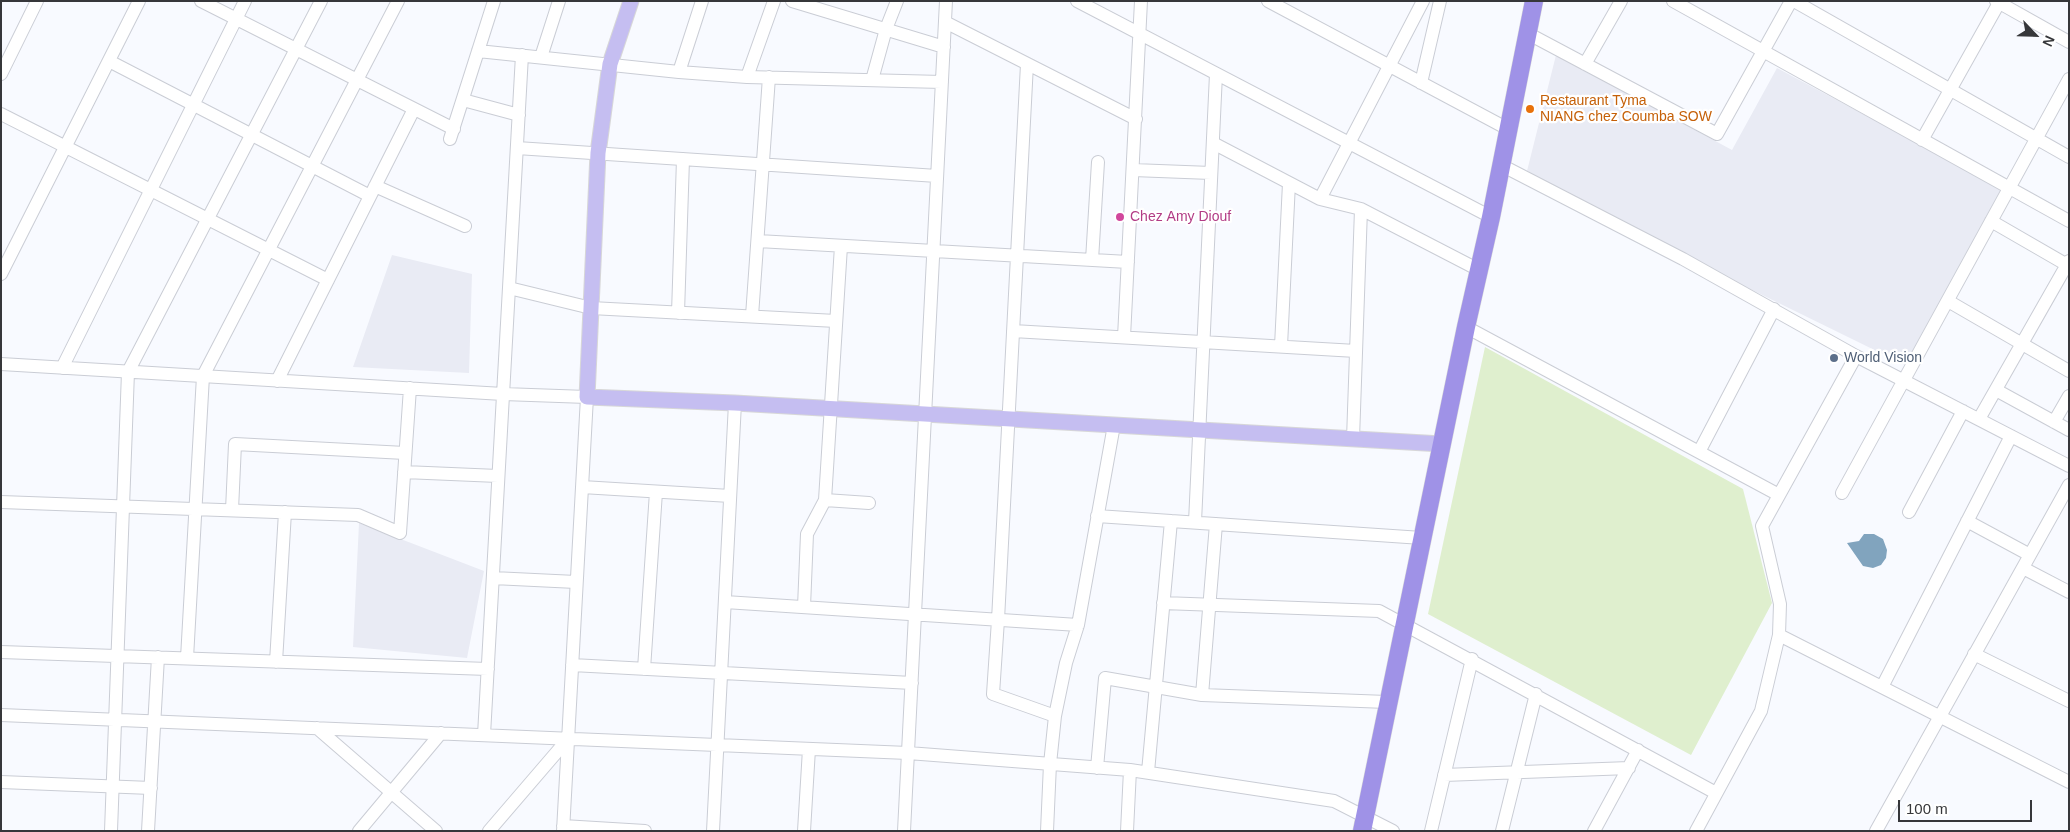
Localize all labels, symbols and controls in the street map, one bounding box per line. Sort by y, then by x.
north arrow [2010,10,2060,60]
text: N [2039,33,2058,49]
place label: Restaurant Tyma NIANG chez Coumba SOW [1540,93,1712,125]
marker: Restaurant Tyma NIANG chez Coumba SOW [1524,103,1536,115]
place label: Chez Amy Diouf [1130,209,1231,225]
marker: Chez Amy Diouf [1114,211,1126,223]
place label: World Vision [1844,350,1922,366]
marker: World Vision [1828,352,1840,364]
scale bar [1900,790,2034,822]
text: 100 m [1906,800,1948,817]

